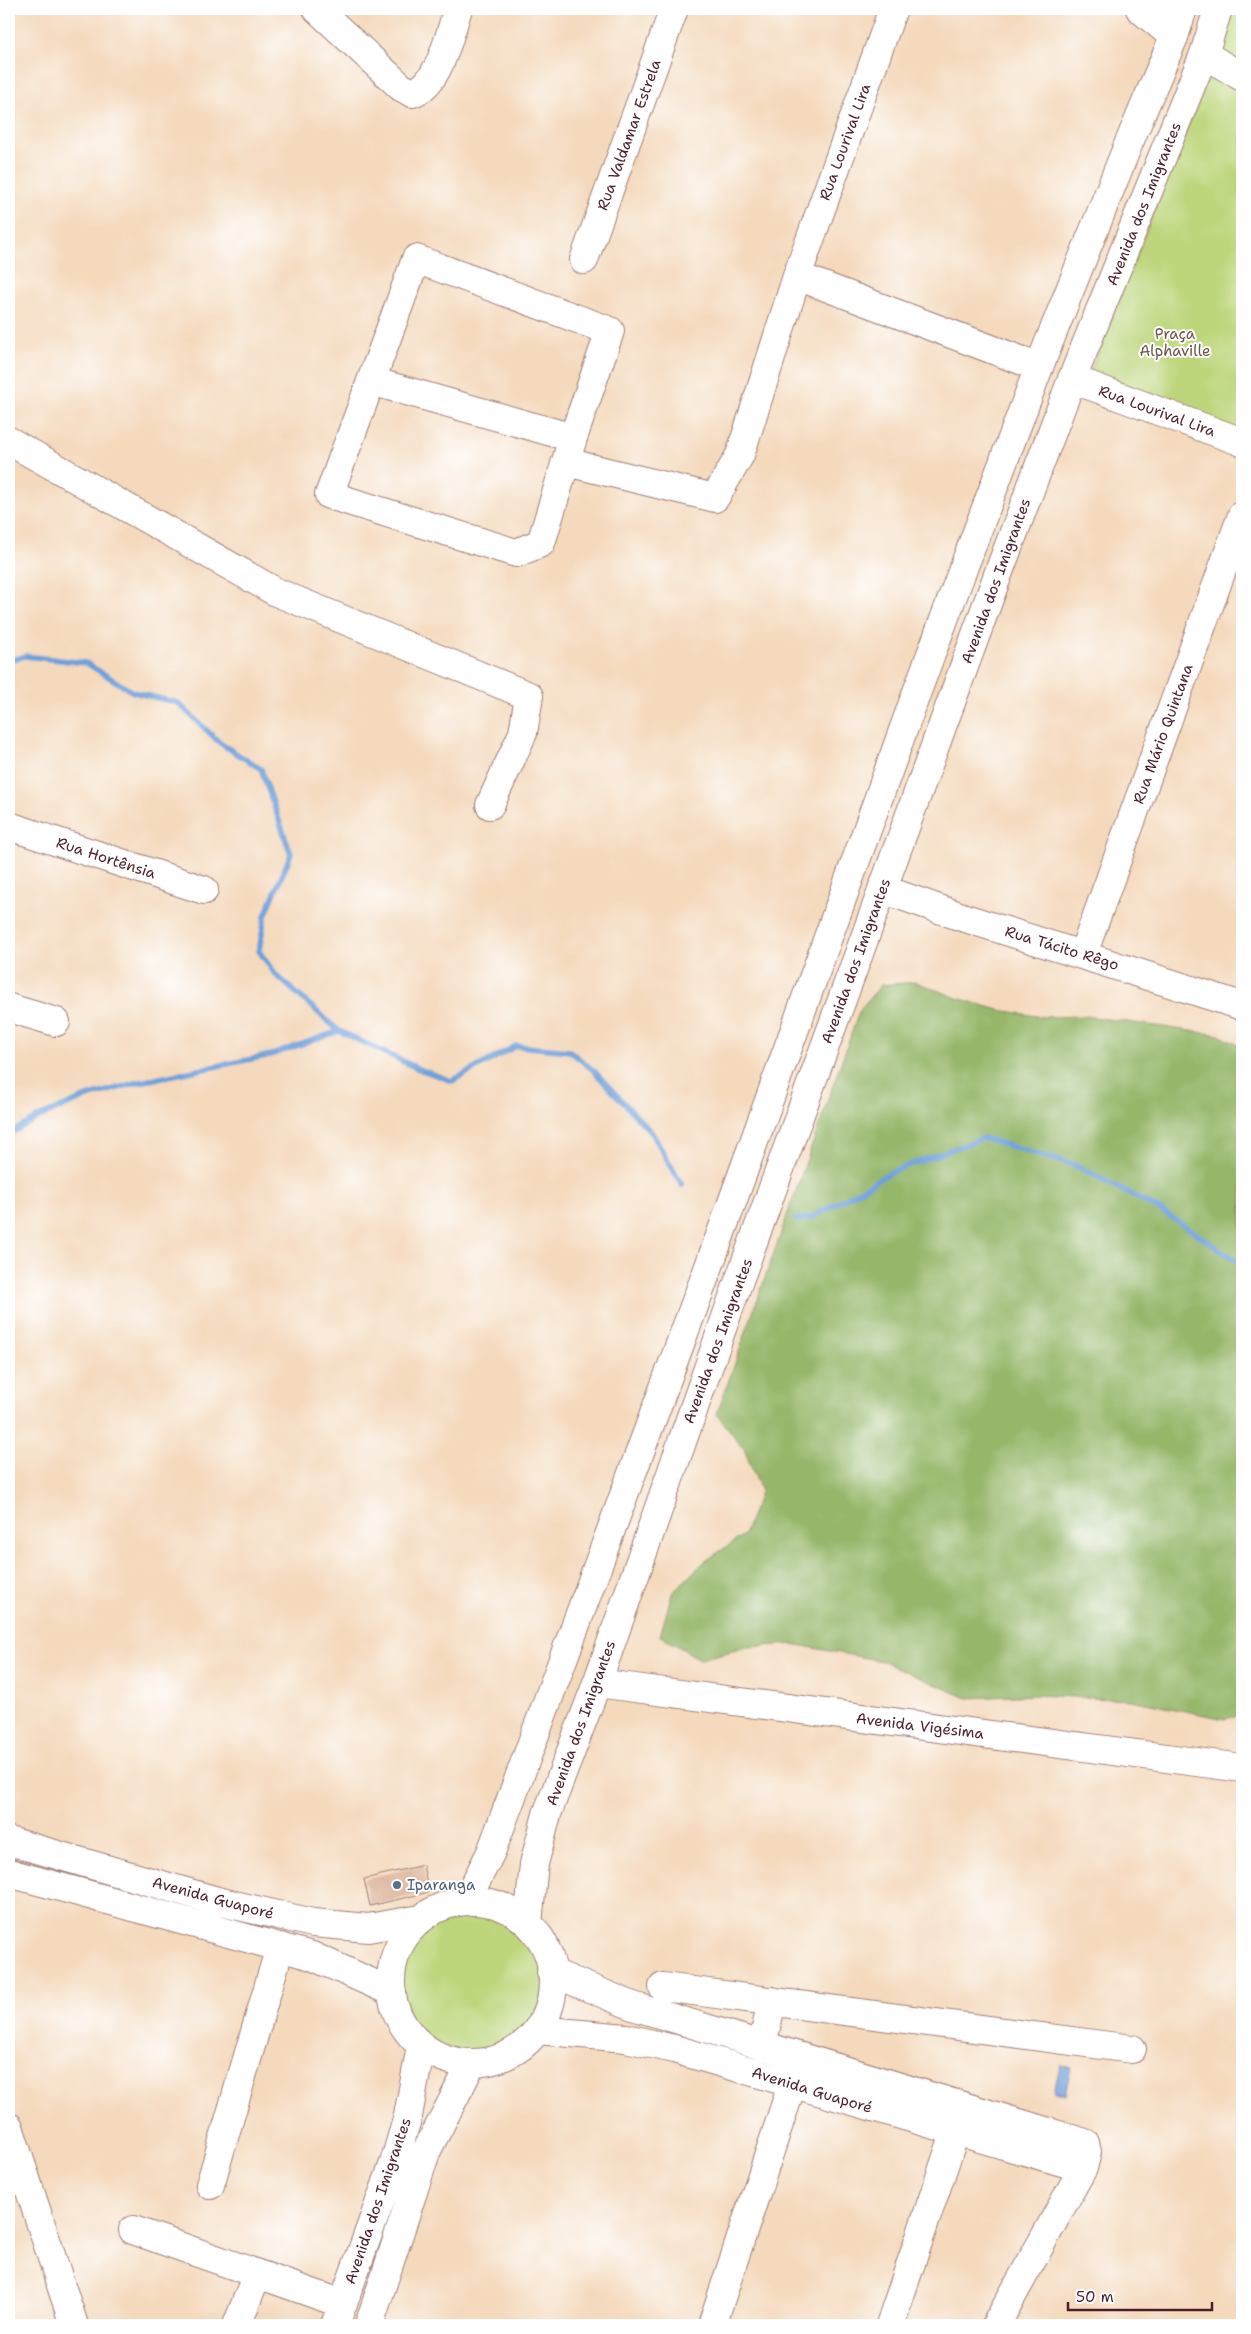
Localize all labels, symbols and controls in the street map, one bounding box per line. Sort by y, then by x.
street label: Rua Valdamar Estrela [592,56,666,213]
street label: Rua Lourival Lira [815,80,876,203]
street label: Avenida dos Imigrantes [1102,119,1186,289]
park label: Praça Alphaville [1139,324,1211,361]
street label: Rua Lourival Lira [1096,381,1219,442]
street label: Avenida dos Imigrantes [957,496,1035,666]
street label: Rua Mário Quintana [1128,661,1198,807]
street label: Rua Hortênsia [54,833,159,884]
street label: Avenida dos Imigrantes [817,876,895,1046]
street label: Rua Tácito Rêgo [1003,921,1121,975]
street label: Avenida dos Imigrantes [679,1256,757,1426]
street label: Avenida dos Imigrantes [542,1638,620,1808]
street label: Avenida Vigésima [855,1708,986,1744]
street label: Avenida Guaporé [150,1872,276,1924]
place label: Iparanga [407,1875,476,1895]
marker: Iparanga [391,1879,403,1891]
street label: Avenida Guaporé [749,2062,875,2118]
street label: Avenida dos Imigrantes [340,2115,416,2287]
scale bar [1068,2279,1212,2311]
text: 50 m [1076,2287,1114,2307]

